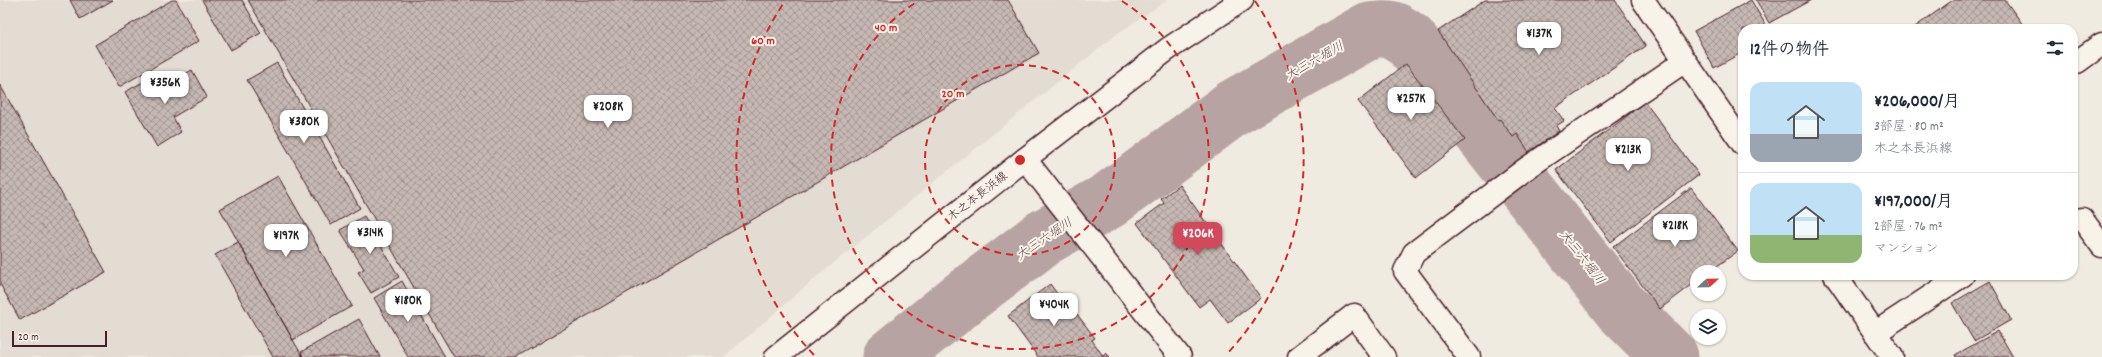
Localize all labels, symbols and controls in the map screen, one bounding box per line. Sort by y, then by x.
text: 40 m [875,20,897,37]
pin: ¥137K [1511,22,1567,56]
text: ¥137K [1526,25,1552,44]
text: 60 m [751,33,775,50]
icon: filters [2044,37,2066,59]
water label: 大三六堀川 [1282,38,1348,86]
text: 12件の物件 [1750,39,1829,63]
pin: ¥356K [137,71,193,105]
text: ¥356K [150,74,180,93]
text: 20 m [942,86,964,103]
pin: ¥257K [1383,87,1439,121]
text: ¥257K [1397,90,1425,109]
text: ¥206,000/月 [1874,91,1960,115]
pin: ¥208K [580,95,636,129]
text: ¥208K [593,98,623,117]
icon: home [1782,98,1830,146]
pin: ¥380K [276,110,332,144]
text: ¥380K [289,113,319,132]
text: 3部屋 · 80 m² [1874,118,1944,137]
pin: ¥213K [1600,138,1656,172]
text: 木之本長浜線 [1874,140,1952,159]
text: ¥213K [1615,141,1641,160]
centre of rings [1013,153,1027,167]
street label: 木之本長浜線 [944,168,1012,226]
text: ¥197,000/月 [1874,191,1953,215]
icon: home [1782,199,1830,247]
water label: 大三六堀川 [1013,214,1077,266]
pin: ¥218K [1647,214,1703,248]
text: ¥218K [1662,217,1688,236]
text: 2部屋 · 76 m² [1874,218,1943,237]
pin: ¥314K [342,221,398,255]
pin: ¥206K [1170,222,1226,256]
pin: ¥197K [258,224,314,258]
text: ¥314K [357,224,383,243]
text: ¥206K [1182,225,1214,244]
text: ¥197K [273,227,299,246]
water label: 大三六堀川 [1554,227,1608,289]
text: マンション [1874,240,1938,259]
north arrow [1690,265,1726,301]
map controls [1690,265,1726,345]
pin: ¥180K [380,289,436,323]
text: ¥180K [394,292,422,311]
pin: ¥404K [1026,293,1082,327]
text: ¥404K [1039,296,1069,315]
button: layers [1690,309,1726,345]
scale bar [12,329,107,348]
text: 20 m [18,330,39,346]

